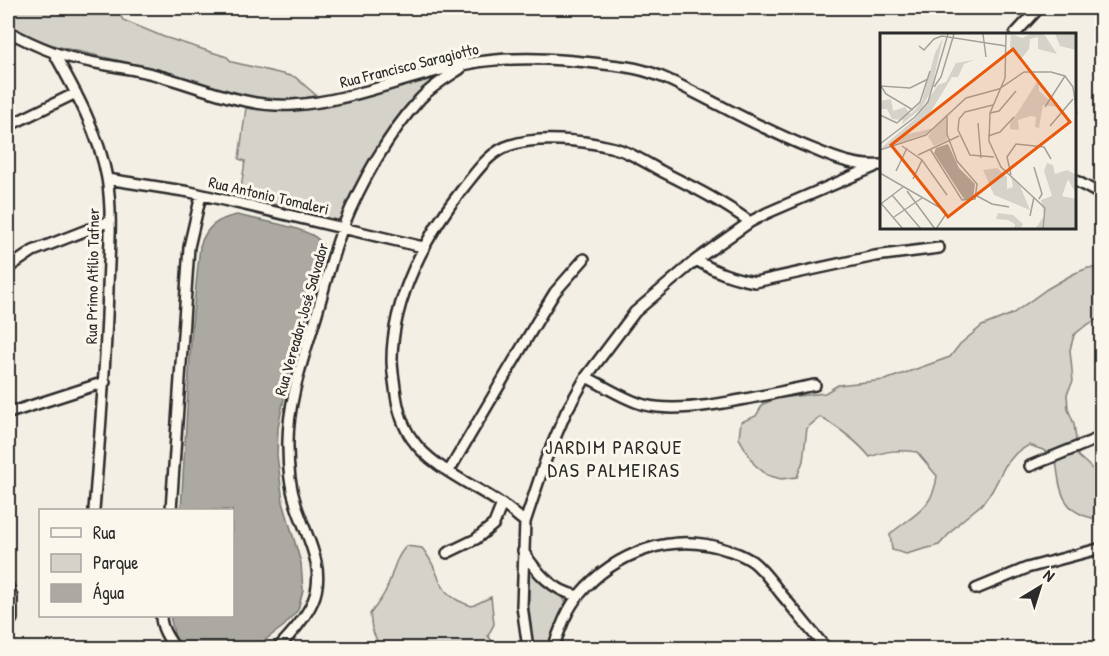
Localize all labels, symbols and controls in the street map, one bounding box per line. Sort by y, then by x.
inset map [880,33,1076,230]
street label: Rua Francisco Saragiotto [337,37,481,93]
street label: Rua Antonio Tomaleri [207,170,331,220]
street label: Rua Primo Atílio Tafner [80,208,104,344]
street label: Rua Vereador José Salvador [269,240,333,398]
district label: JARDIM PARQUE DAS PALMEIRAS [545,433,683,483]
legend [39,509,234,617]
text: Rua [93,520,115,545]
text: Parque [93,550,138,575]
north arrow [1010,557,1070,617]
text: N [1039,564,1060,587]
text: Água [93,580,124,605]

